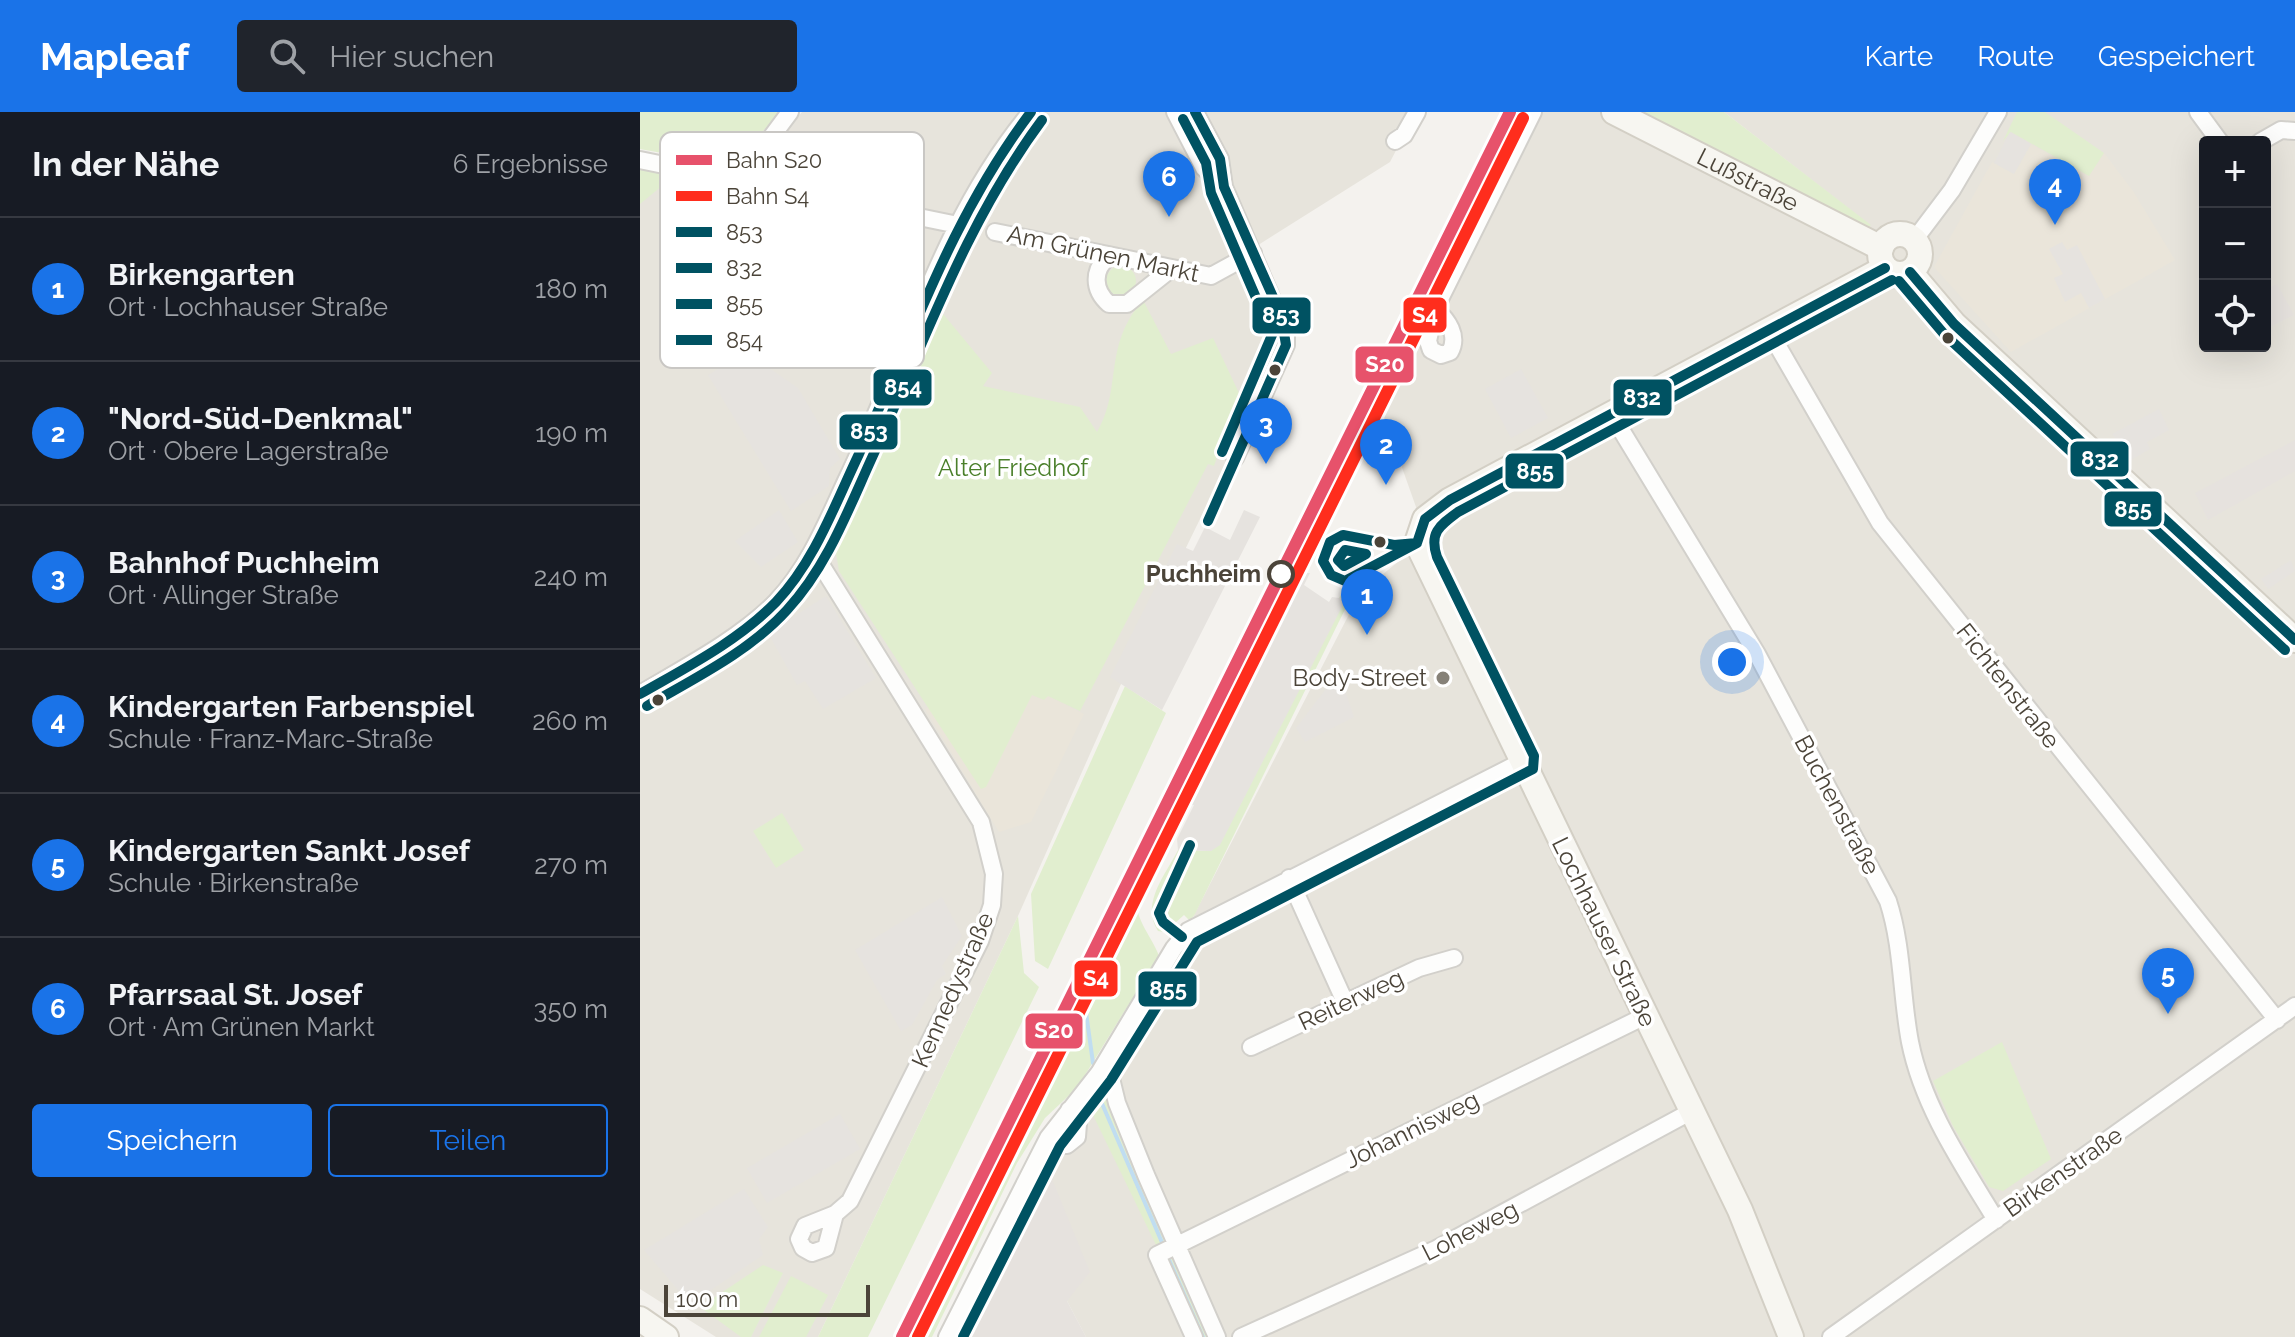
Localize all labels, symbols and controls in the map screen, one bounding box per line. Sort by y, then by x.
search box [237,20,797,92]
text: Mapleaf [40,34,189,79]
icon: search [265,34,309,78]
text: Hier suchen [329,39,494,74]
text: Karte [1864,40,1933,73]
text: Route [1977,40,2054,73]
text: Gespeichert [2098,40,2255,73]
legend [660,132,924,368]
map controls [2199,136,2271,352]
button: + [2199,136,2271,208]
street label: Lußstraße [1692,142,1803,217]
text: In der Nähe [32,144,219,184]
text: Bahn S20 [726,147,822,173]
text: 6 Ergebnisse [453,149,608,179]
pin: 6 [1143,151,1195,217]
pin: 4 [2029,159,2081,225]
text: Bahn S4 [726,183,809,209]
button: − [2199,208,2271,280]
text: 853 [726,219,763,245]
street label: Am Grünen Markt [1004,219,1202,288]
text: 832 [726,255,762,281]
text: Birkengarten [108,257,295,292]
text: 1 [52,274,64,304]
text: 180 m [535,274,608,304]
button: locate [2199,280,2271,352]
text: 855 [726,291,763,317]
text: Ort · Lochhauser Straße [108,292,388,322]
line badge: 853 [1251,296,1312,335]
line badge: S4 [1402,296,1448,334]
text: 853 [1262,302,1300,328]
text: S4 [1412,302,1438,328]
text: 854 [726,327,763,353]
unlabelled marker [1940,330,1956,346]
line badge: S20 [1354,345,1415,384]
text: S20 [1365,351,1405,377]
unlabelled marker [1267,362,1283,378]
line badge: 854 [872,368,933,407]
text: 854 [884,374,922,400]
line badge: 832 [1612,378,1673,417]
text: 832 [1623,384,1661,410]
pin: 3 [1240,398,1292,464]
text: "Nord-Süd-Denkmal" [108,401,413,436]
line badge: 853 [838,413,899,451]
text: 2 [51,418,65,448]
text: 190 m [535,418,608,448]
text: 853 [850,418,888,444]
pin: 2 [1360,419,1412,485]
text: Ort · Obere Lagerstraße [108,436,389,466]
line badge: 832 [2069,440,2130,478]
text: 832 [2081,446,2119,472]
line badge: 855 [1504,452,1565,490]
park label: Alter Friedhof [938,453,1089,482]
text: 855 [1516,458,1554,484]
line badge: 855 [2103,490,2163,528]
text: 855 [2114,496,2152,522]
unlabelled marker [1372,534,1388,550]
text: Bahnhof Puchheim [108,545,380,580]
place label: Puchheim [1146,559,1261,588]
marker: Puchheim [1268,561,1294,587]
text: 3 [51,562,65,592]
text: 240 m [534,562,608,592]
pin: 1 [1341,569,1393,635]
text: Ort · Allinger Straße [108,580,339,610]
street label: Fichtenstraße [1951,617,2066,754]
your location [1712,642,1752,682]
place label: Body-Street [1292,663,1427,692]
marker: Body-Street [1434,669,1452,687]
text: Kindergarten Farbenspiel [108,689,474,724]
unlabelled marker [650,692,666,708]
text: 4 [51,706,65,736]
text: 260 m [532,706,608,736]
text: Schule · Franz-Marc-Straße [108,724,433,754]
street label: Buchenstraße [1789,730,1886,880]
street label: Lochhauser Straße [1546,832,1663,1031]
text: Kindergarten Sankt Josef [108,833,470,868]
text: 5 [51,850,65,880]
text: 270 m [534,850,608,880]
text: Schule · Birkenstraße [108,868,359,898]
street label: Kennedystraße [905,908,1000,1072]
pin: 5 [2142,948,2194,1014]
line badge: S4 [1073,959,1119,998]
street label: Reiterweg [1293,963,1408,1037]
text: S4 [1083,965,1109,991]
line badge: 855 [1137,970,1198,1008]
text: 855 [1149,976,1187,1002]
text: Pfarrsaal St. Josef [108,977,362,1012]
text: 6 [50,994,66,1024]
text: 350 m [534,994,608,1024]
text: Ort · Am Grünen Markt [108,1012,375,1042]
line badge: S20 [1024,1012,1084,1050]
text: S20 [1034,1017,1074,1043]
street label: Johannisweg [1340,1085,1483,1174]
button: Speichern [32,1104,312,1177]
button: Teilen [328,1104,608,1177]
street label: Birkenstraße [1998,1120,2128,1223]
street label: Loheweg [1417,1194,1523,1267]
scale bar [664,1281,870,1317]
text: 100 m [676,1286,738,1312]

